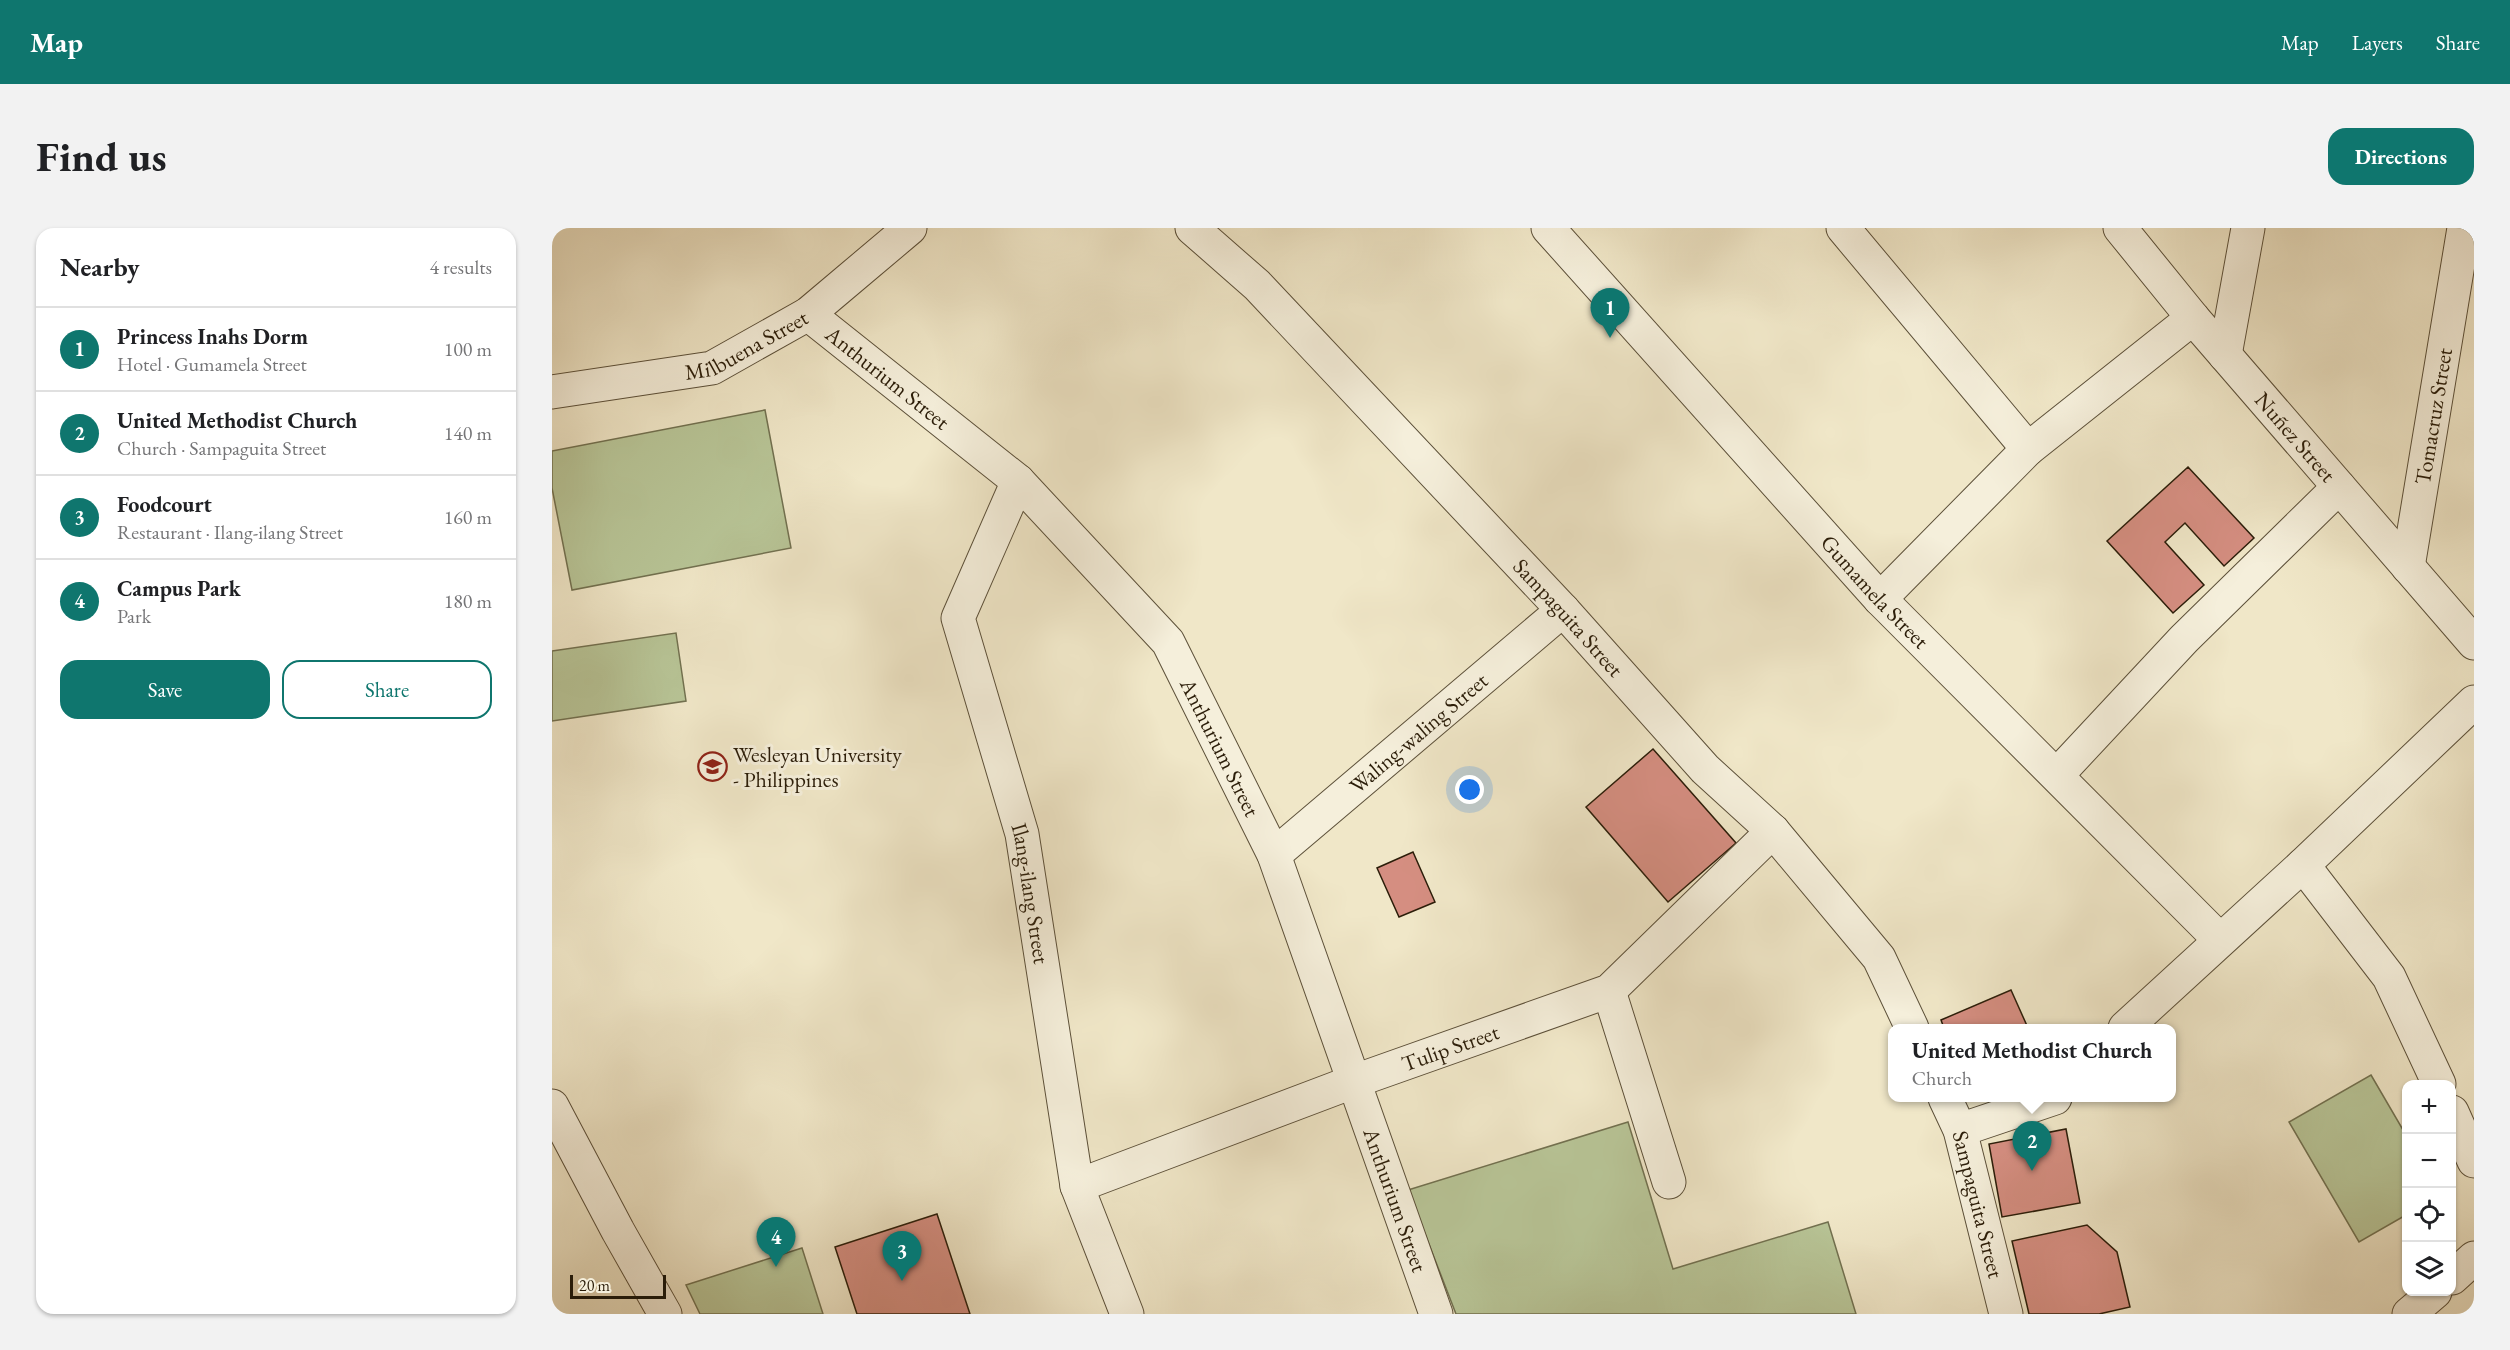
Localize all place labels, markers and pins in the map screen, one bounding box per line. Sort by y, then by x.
pin: 1 [1590,288,1630,338]
place label: Wesleyan University - Philippines [733,740,902,794]
school or university icon: Wesleyan University - Philippines [696,751,728,783]
pin: 2 [2012,1122,2052,1171]
pin: 4 [756,1218,796,1267]
pin: 3 [882,1232,922,1281]

